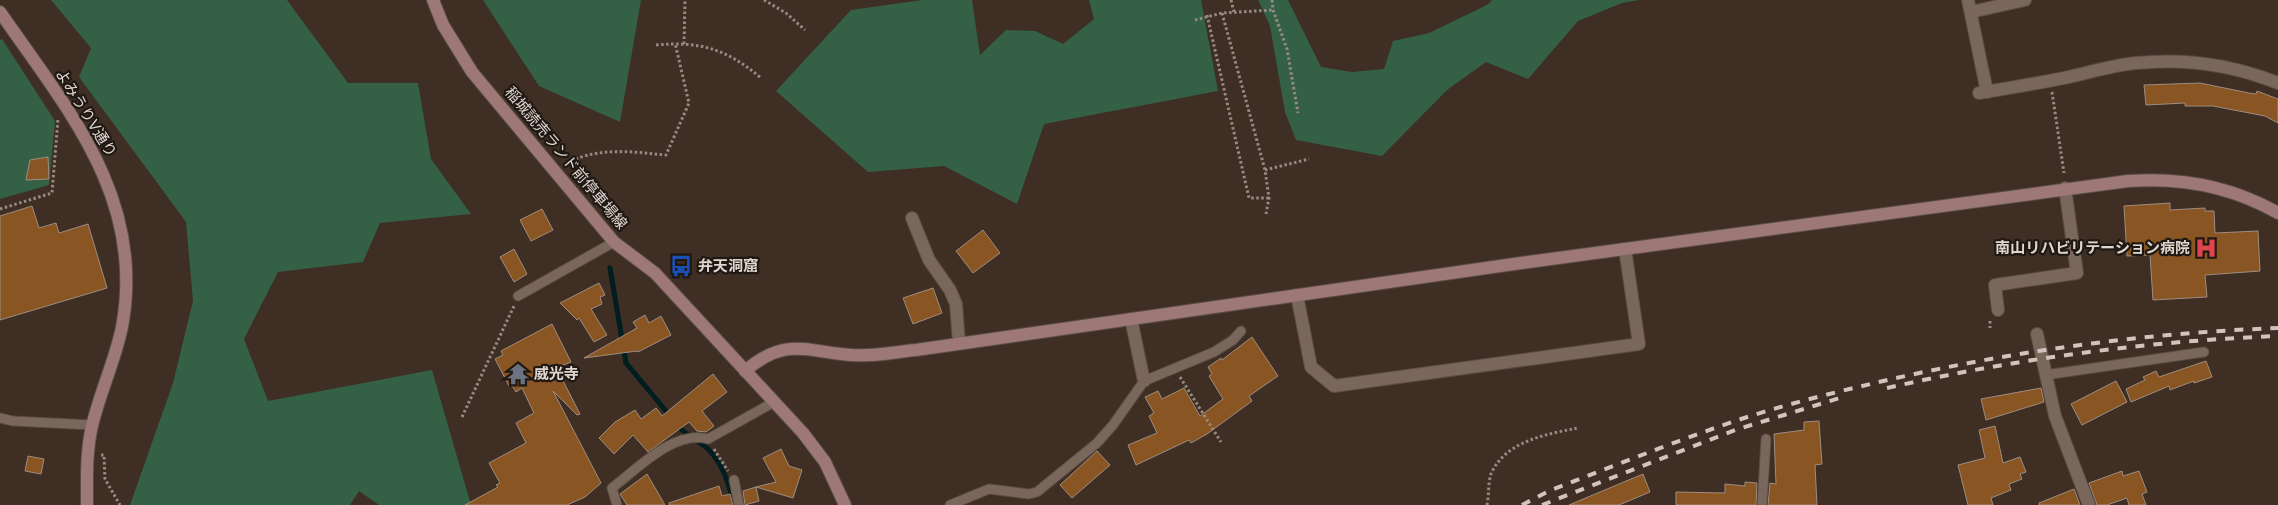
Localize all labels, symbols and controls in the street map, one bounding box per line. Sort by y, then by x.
street label: よみうりV通り [52,65,121,160]
street label: 稲城読売ランド前停車場線 [501,83,632,233]
hospital icon: 南山リハビリテーション病院 [2193,235,2219,261]
place label: 南山リハビリテーション病院 [1995,238,2190,257]
bus stop icon: 弁天洞窟 [668,253,694,279]
place label: 弁天洞窟 [698,256,758,275]
temple icon: 威光寺 [505,361,531,387]
place label: 威光寺 [534,364,579,383]

